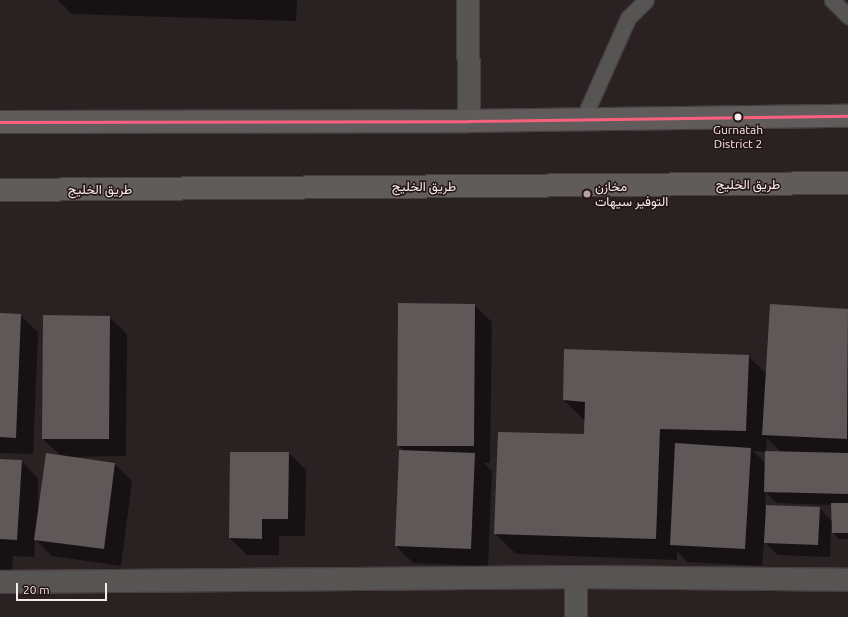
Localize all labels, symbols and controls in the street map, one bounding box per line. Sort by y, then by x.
marker: Gurnatah District 2 [733,112,743,122]
place label: Gurnatah District 2 [713,123,763,151]
street label: طريق الخليج [716,176,780,192]
street label: طريق الخليج [392,178,456,194]
place label: مخازن التوفير سيهات [595,179,668,210]
street label: طريق الخليج [68,181,132,197]
marker: مخازن التوفير سيهات [582,189,592,199]
scale bar [18,575,109,601]
text: 20 m [23,583,50,596]

